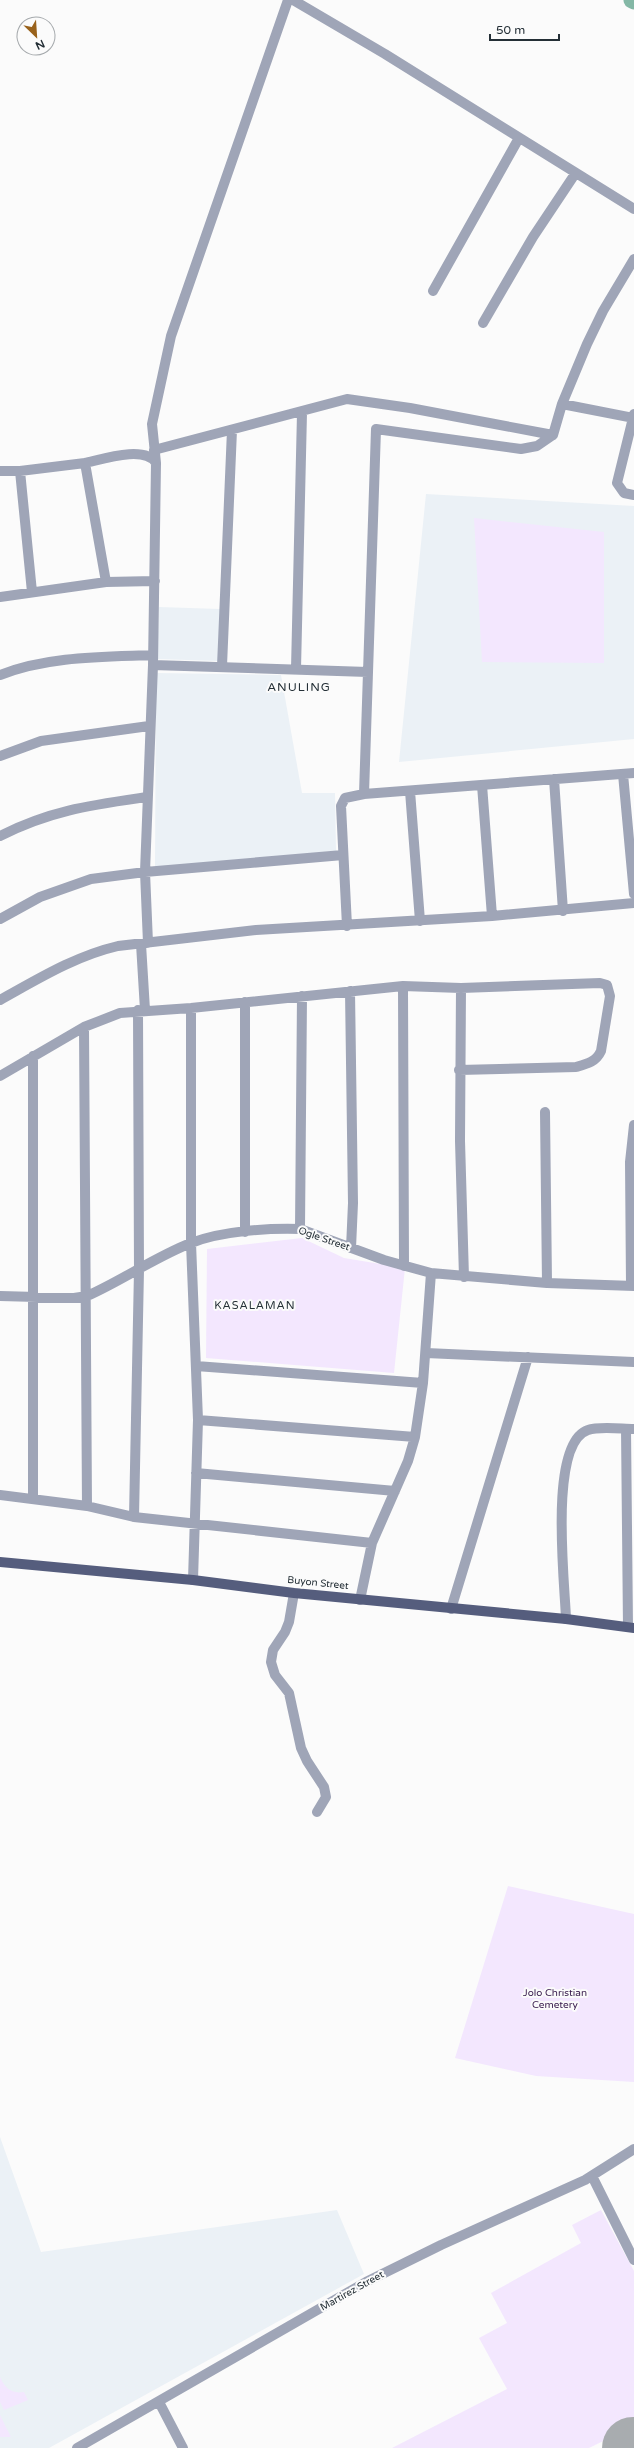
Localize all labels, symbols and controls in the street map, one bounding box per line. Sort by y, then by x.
north arrow [16,16,56,56]
scale bar [490,16,559,42]
text: 50 m [496,23,525,37]
text: N [33,37,47,52]
district label: ANULING [267,680,331,694]
street label: Ogle Street [297,1225,351,1253]
district label: KASALAMAN [214,1299,296,1312]
street label: Buyon Street [287,1574,349,1592]
park label: Jolo Christian Cemetery [523,1987,587,2011]
street label: Martirez Street [318,2268,386,2313]

